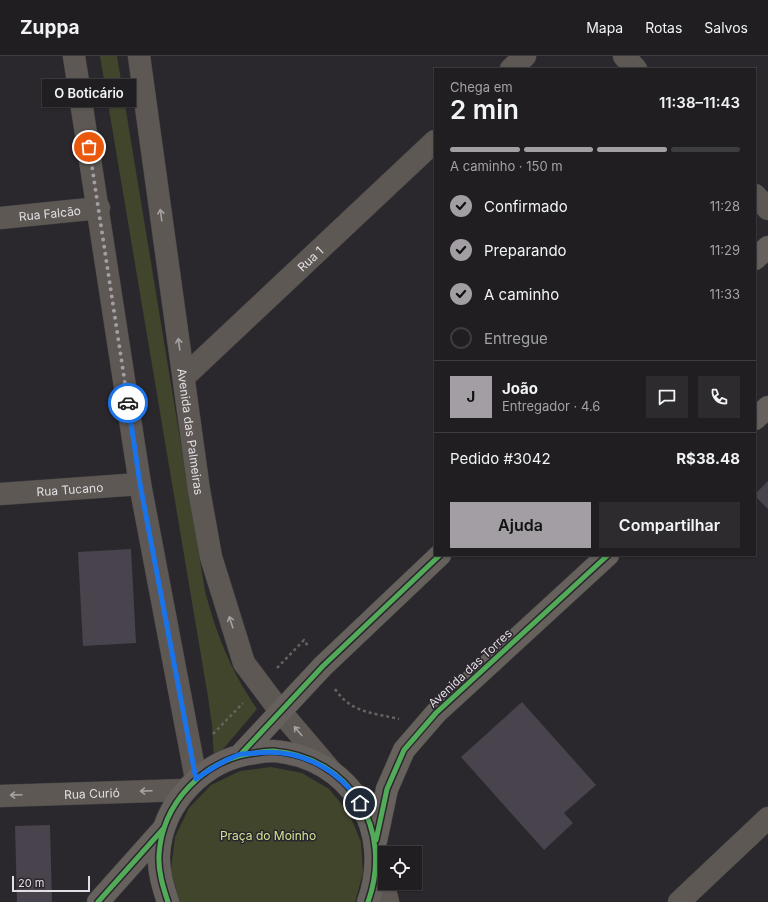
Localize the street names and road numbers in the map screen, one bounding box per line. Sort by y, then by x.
street label: Rua Falcão [18,202,82,224]
street label: Rua 1 [294,243,326,274]
street label: Avenida das Palmeiras [175,367,207,496]
street label: Rua Tucano [36,479,104,499]
street label: Avenida das Torres [425,625,515,711]
street label: Rua Curió [64,785,120,801]

